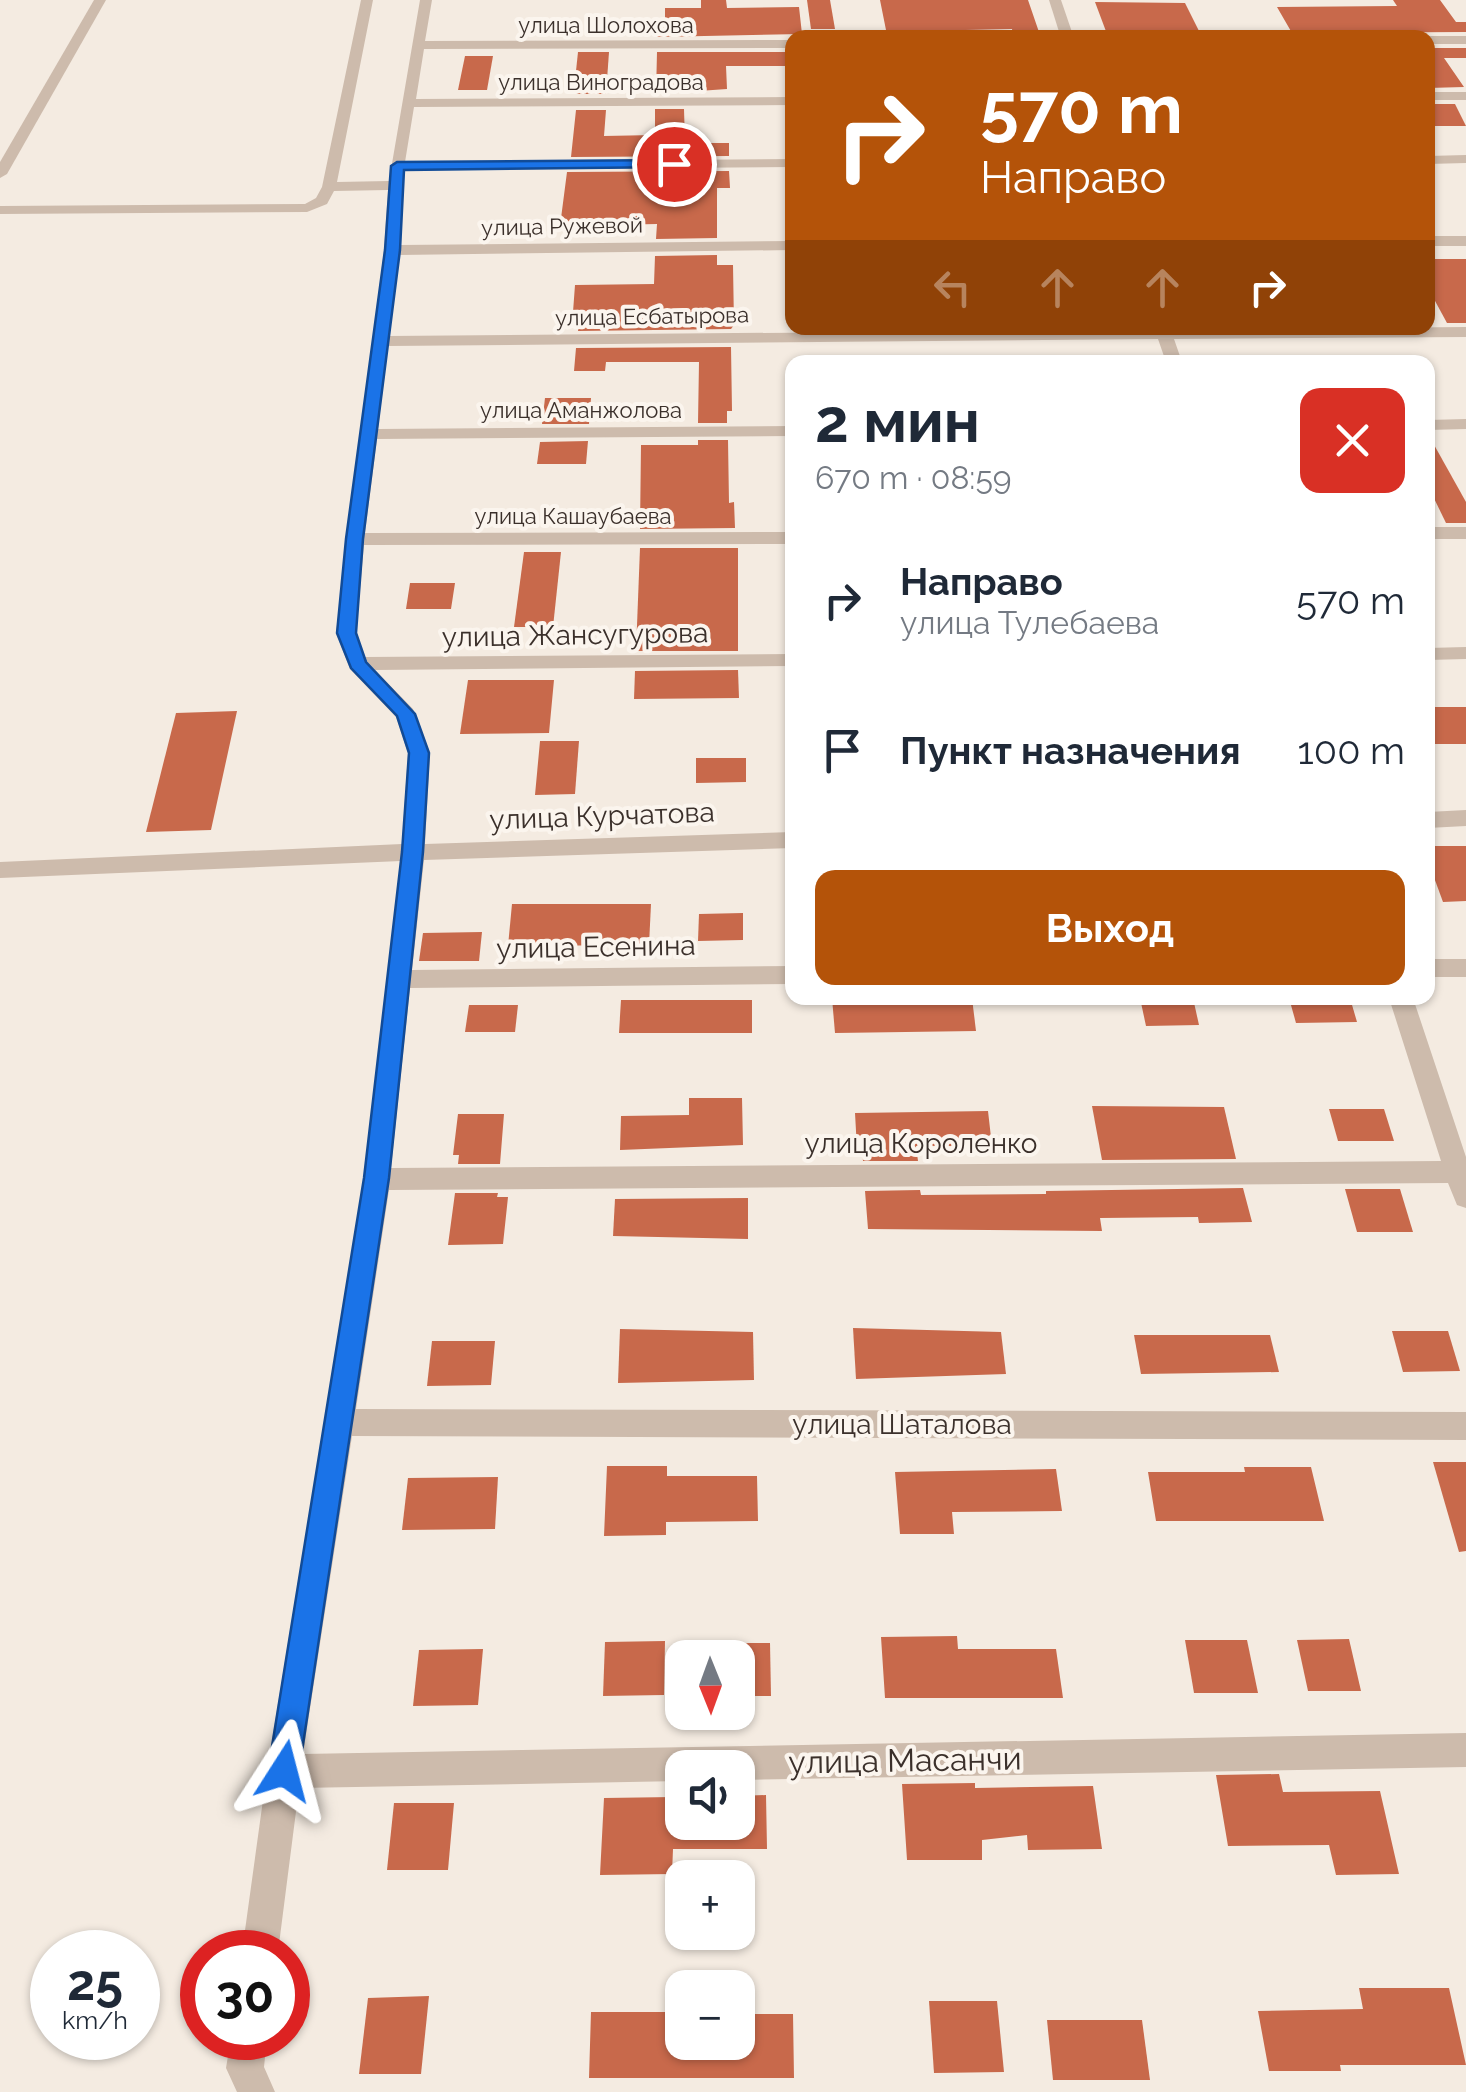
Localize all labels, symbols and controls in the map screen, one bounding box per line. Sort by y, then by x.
street label: улица Шолохова [518,12,694,38]
text: 570 m [980,67,1183,149]
street label: улица Виноградова [498,69,704,95]
icon: right [815,70,945,200]
pin [632,122,717,207]
icon: arrive [647,137,702,192]
text: Направо [980,151,1166,204]
street label: улица Ружевой [481,212,643,240]
icon: left [925,260,980,315]
icon: ahead [1030,260,1085,315]
icon: ahead [1135,260,1190,315]
icon: right [1240,260,1295,315]
street label: улица Есбатырова [555,301,749,331]
text: 2 мин [815,386,980,456]
button: close [1300,388,1405,493]
street label: улица Аманжолова [480,397,682,423]
text: 670 m · 08:59 [815,459,1012,496]
street label: улица Кашаубаева [475,503,671,529]
text: Направо [900,559,1063,604]
icon: right [815,573,870,628]
text: 570 m [1296,578,1405,623]
text: улица Тулебаева [900,604,1159,641]
street label: улица Жансугурова [441,616,709,654]
icon: arrive [815,723,870,778]
text: Пункт назначения [900,728,1241,773]
text: 100 m [1298,728,1405,773]
street label: улица Курчатова [489,796,715,836]
button: Выход [815,870,1405,985]
street label: улица Есенина [496,929,696,965]
street label: улица Короленко [805,1127,1038,1160]
street label: улица Шаталова [792,1408,1012,1441]
north arrow [665,1640,755,1730]
map controls [665,1640,755,2060]
position arrow [232,1719,336,1823]
street label: улица Масанчи [788,1739,1022,1781]
button: sound [665,1750,755,1840]
button: + [665,1860,755,1950]
speed limit sign: 30 [180,1930,310,2060]
text: 25 [67,1953,123,2012]
button: − [665,1970,755,2060]
text: km/h [62,2005,128,2035]

